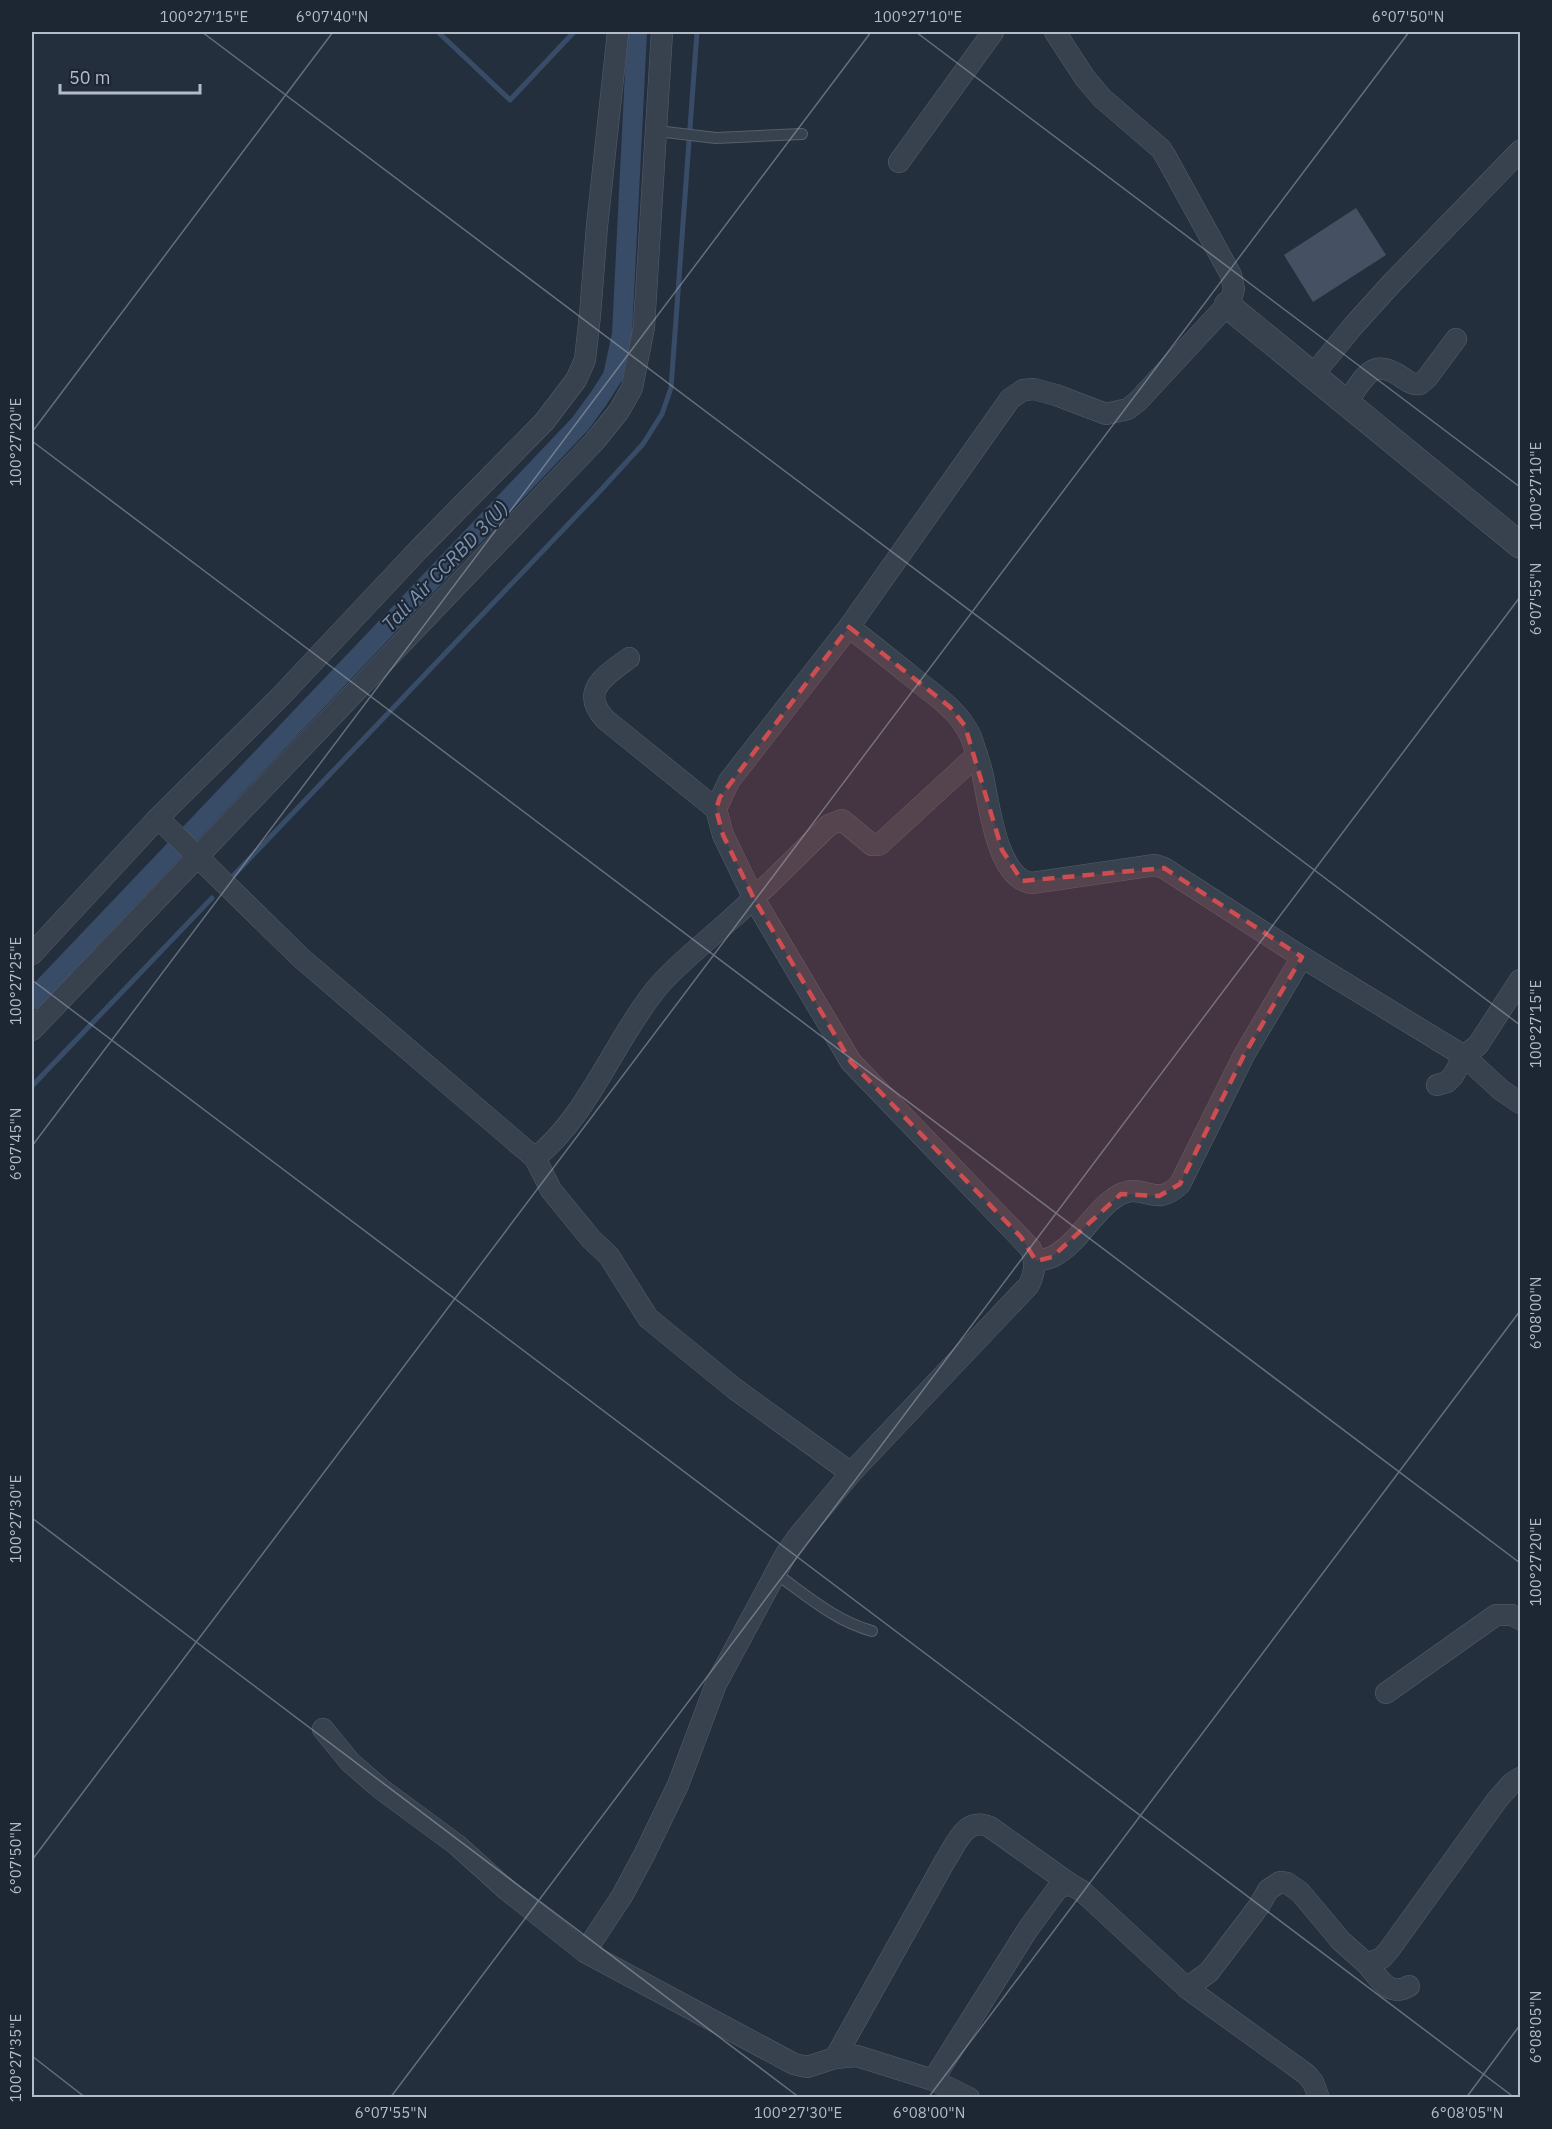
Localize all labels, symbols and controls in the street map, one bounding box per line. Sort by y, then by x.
text: 100°27'15"E [160,7,248,26]
text: 6°07'40"N [296,7,368,26]
text: 100°27'10"E [874,7,962,26]
text: 6°07'50"N [1372,7,1444,26]
scale bar [60,57,200,95]
text: 50 m [69,66,111,89]
text: 100°27'20"E [6,398,25,486]
text: 100°27'10"E [1526,442,1545,530]
water label: Tali Air CCRBD 3(U) [375,495,514,637]
text: 6°07'55"N [1526,563,1545,635]
text: 100°27'25"E [6,937,25,1025]
text: 100°27'15"E [1526,980,1545,1068]
text: 6°07'45"N [6,1108,25,1180]
text: 6°08'00"N [1526,1277,1545,1349]
text: 100°27'30"E [6,1475,25,1563]
text: 100°27'20"E [1526,1518,1545,1606]
text: 6°07'50"N [6,1822,25,1894]
text: 6°08'05"N [1526,1991,1545,2063]
text: 100°27'35"E [6,2014,25,2102]
text: 6°07'55"N [355,2103,427,2122]
text: 100°27'30"E [754,2103,842,2122]
text: 6°08'00"N [893,2103,965,2122]
text: 6°08'05"N [1431,2103,1503,2122]

